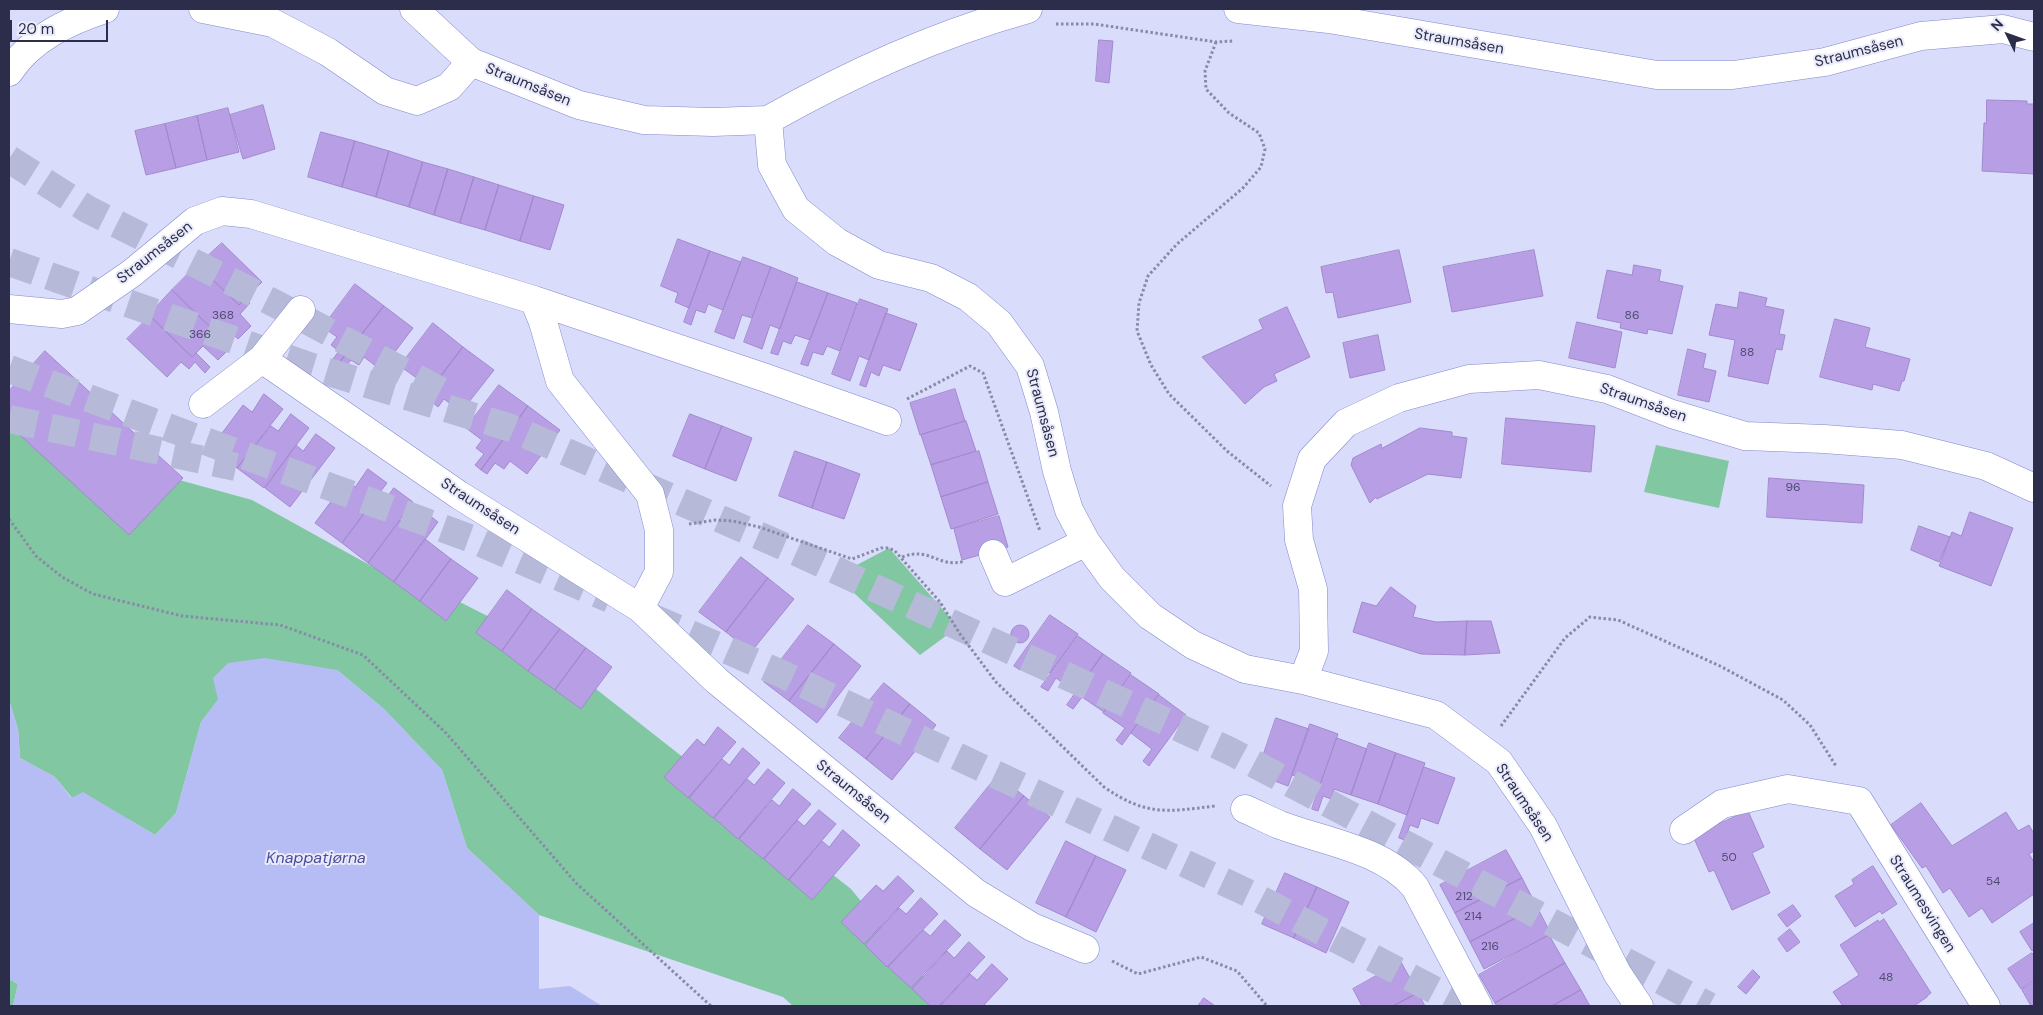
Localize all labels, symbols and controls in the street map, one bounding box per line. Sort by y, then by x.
scale bar [12,10,110,42]
north arrow [1983,10,2033,60]
text: N [1987,15,2007,35]
text: 20 m [18,19,54,39]
street label: Straumsåsen [1413,25,1505,59]
street label: Straumsåsen [1813,32,1905,72]
street label: Straumsåsen [483,60,573,110]
street label: Straumsåsen [114,218,196,288]
house number: 368 [212,309,234,323]
house number: 86 [1625,309,1639,323]
house number: 366 [189,328,211,342]
house number: 88 [1740,346,1754,360]
street label: Straumsåsen [1022,367,1062,459]
street label: Straumsåsen [1597,380,1689,426]
street label: Straumsåsen [437,475,523,539]
house number: 96 [1785,481,1801,495]
street label: Straumsåsen [812,756,894,828]
street label: Straumsåsen [1491,760,1557,846]
water label: Knappatjørna [266,849,366,869]
house number: 50 [1721,851,1737,865]
street label: Straumesvingen [1885,852,1959,956]
house number: 54 [1986,875,2000,889]
house number: 212 [1455,890,1473,904]
house number: 214 [1464,910,1482,924]
house number: 216 [1481,940,1499,954]
house number: 48 [1879,971,1893,985]

